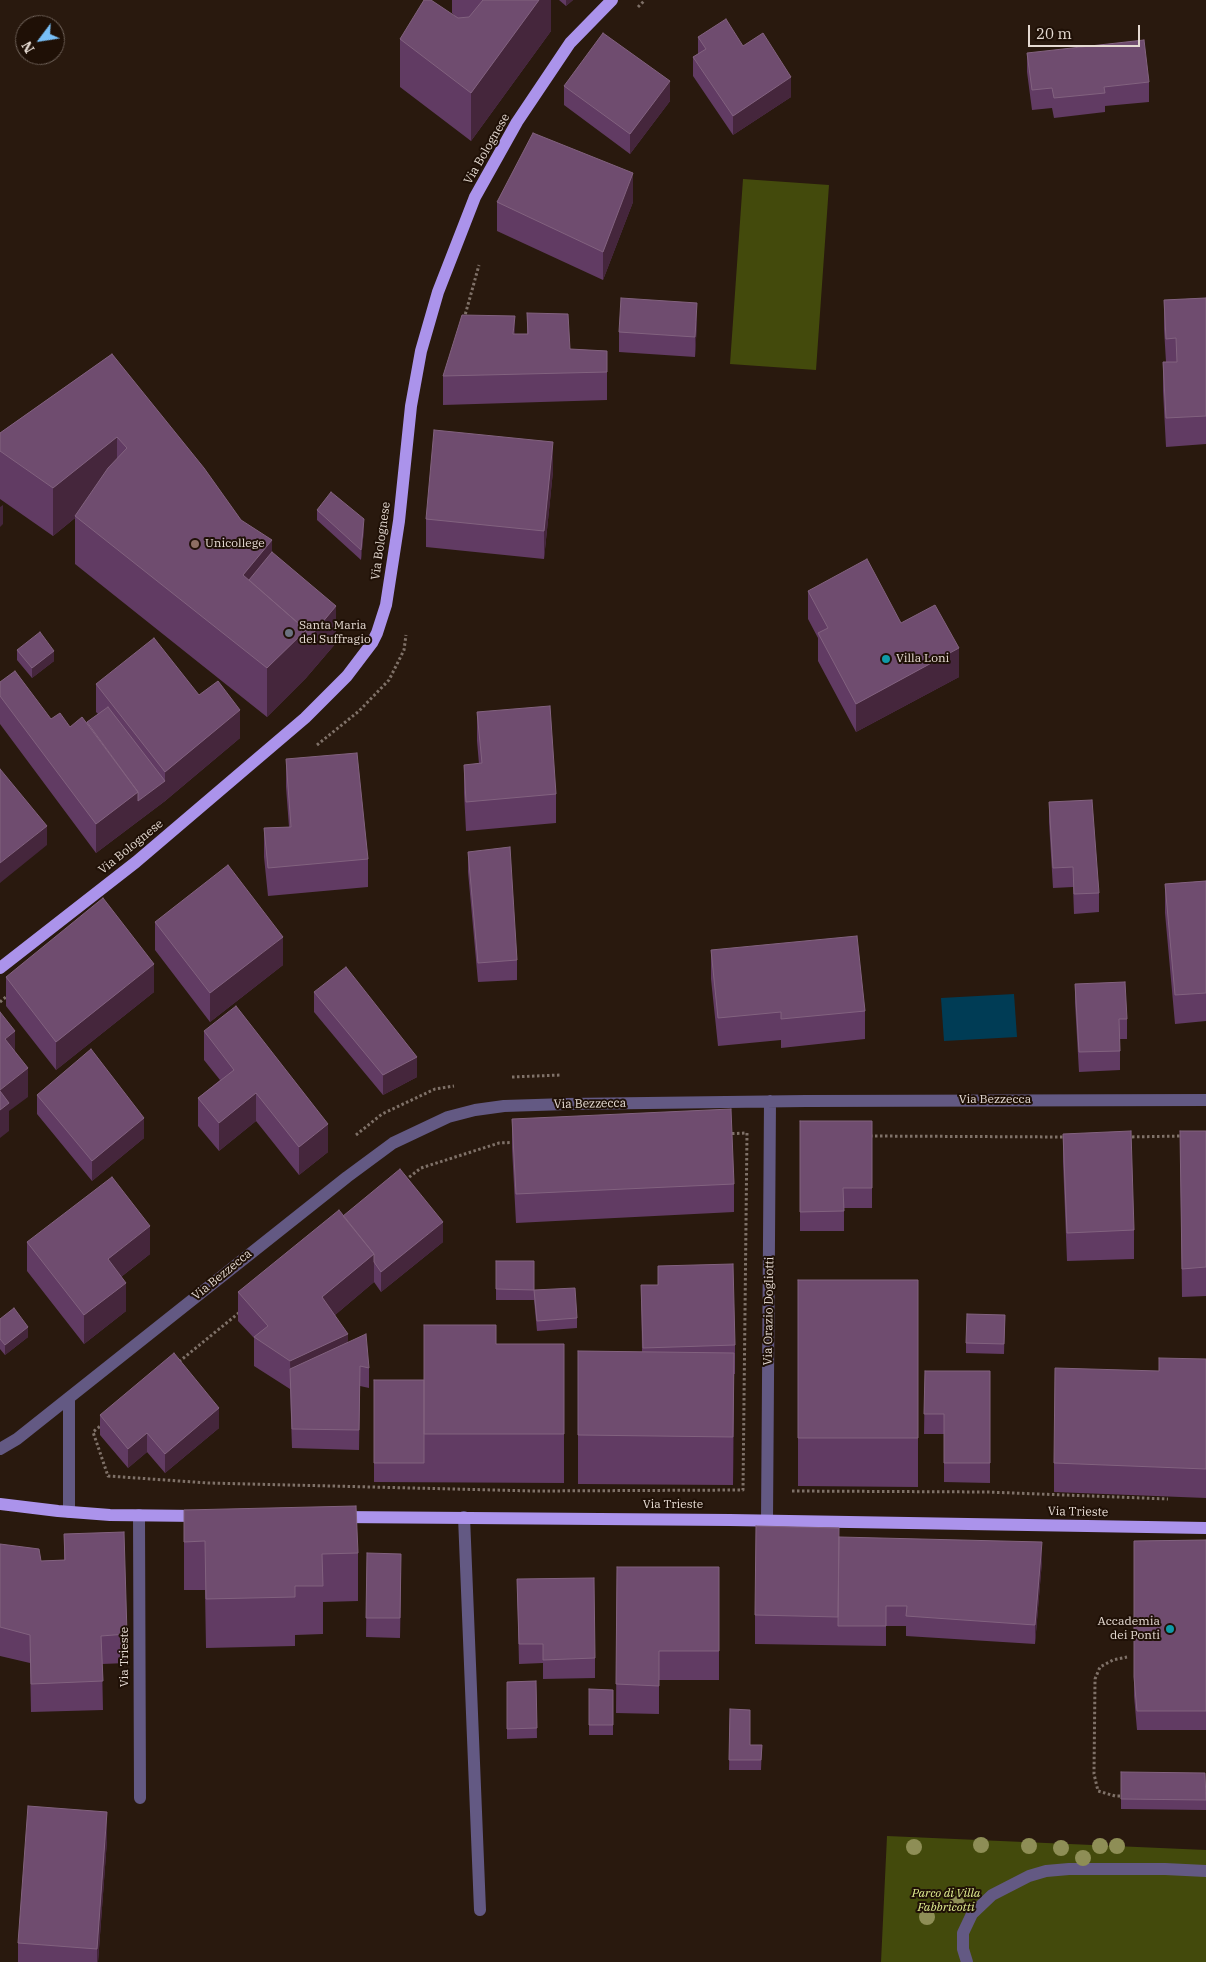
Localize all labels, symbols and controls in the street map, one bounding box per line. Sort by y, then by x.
north arrow [15,15,65,65]
scale bar [1031,15,1144,47]
text: 20 m [1036,24,1072,43]
text: N [17,38,39,57]
street label: Via Bolognese [461,111,513,187]
street label: Via Bolognese [368,501,394,581]
place label: Unicollege [205,537,265,551]
marker: Unicollege [189,538,201,550]
place label: Santa Maria del Suffragio [299,619,371,647]
marker: Santa Maria del Suffragio [283,627,295,639]
place label: Villa Loni [896,652,949,666]
marker: Villa Loni [880,653,892,665]
street label: Via Bolognese [96,817,166,877]
street label: Via Bezzecca [959,1093,1031,1107]
street label: Via Bezzecca [554,1096,626,1112]
street label: Via Bezzecca [189,1247,255,1303]
street label: Via Orazio Dogliotti [761,1256,777,1366]
street label: Via Trieste [643,1498,703,1512]
street label: Via Trieste [1048,1504,1108,1520]
place label: Accademia dei Ponti [1098,1615,1160,1643]
marker: Accademia dei Ponti [1164,1623,1176,1635]
street label: Via Trieste [118,1627,132,1687]
park label: Parco di Villa Fabbricotti [912,1887,980,1915]

